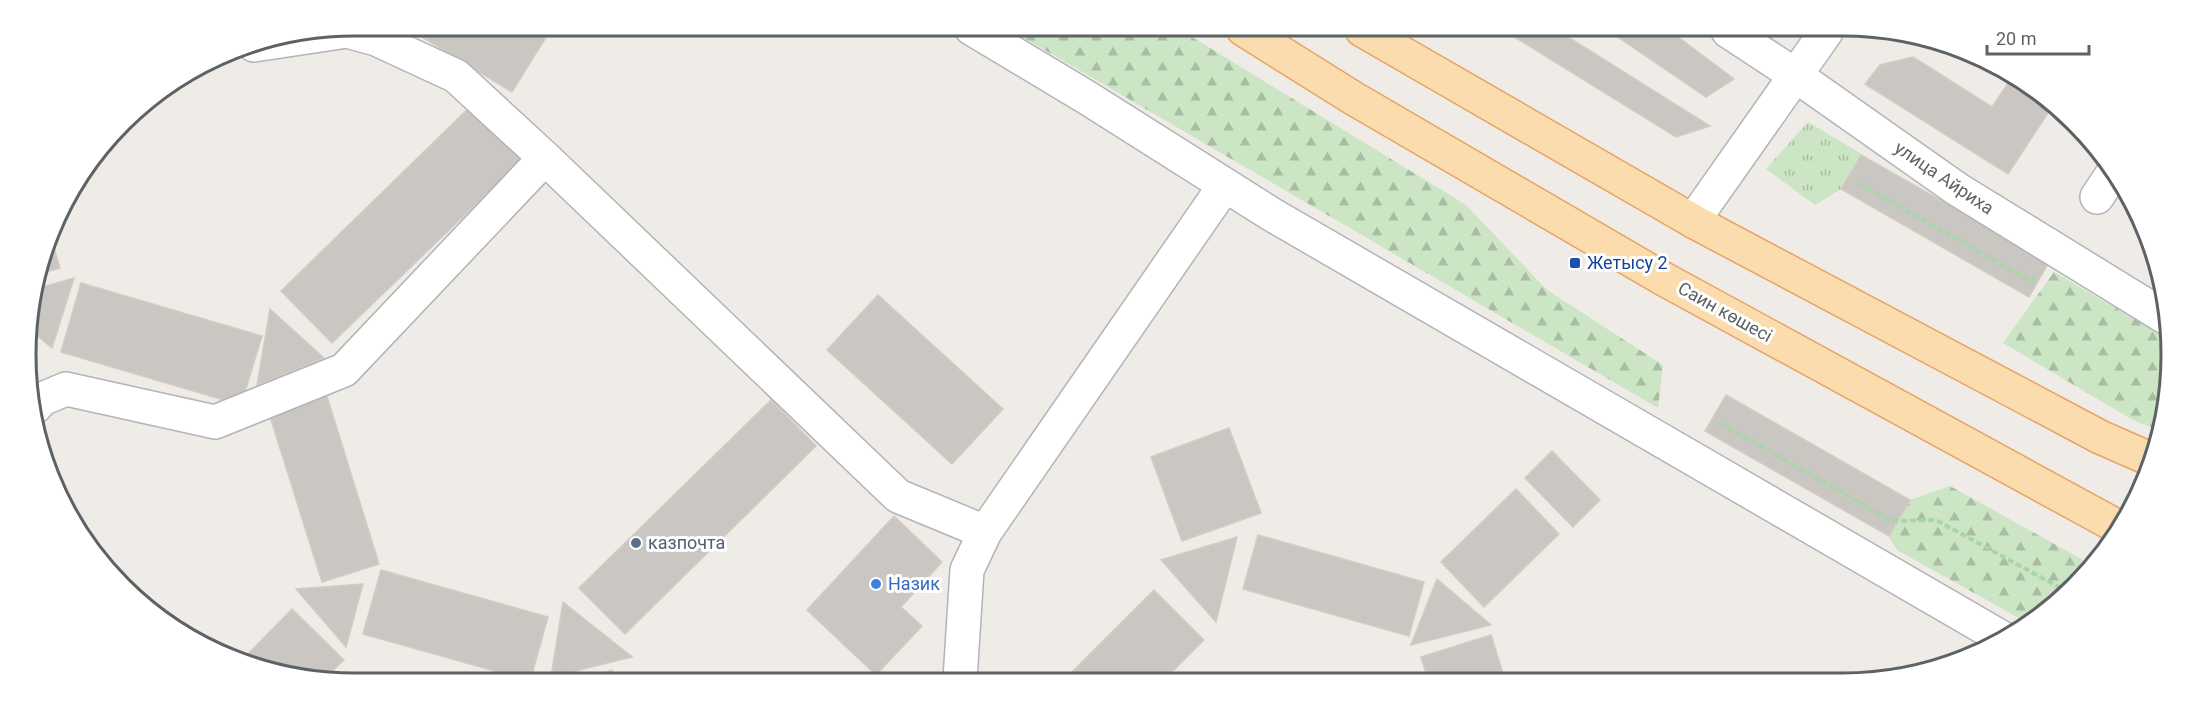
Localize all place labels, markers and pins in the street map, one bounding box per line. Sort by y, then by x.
place label: Жетысу 2 [1587,252,1668,273]
marker: Жетысу 2 [1568,256,1582,270]
place label: казпочта [648,532,725,553]
marker: казпочта [629,536,643,550]
place label: Назик [888,573,940,594]
marker: Назик [869,577,883,591]

